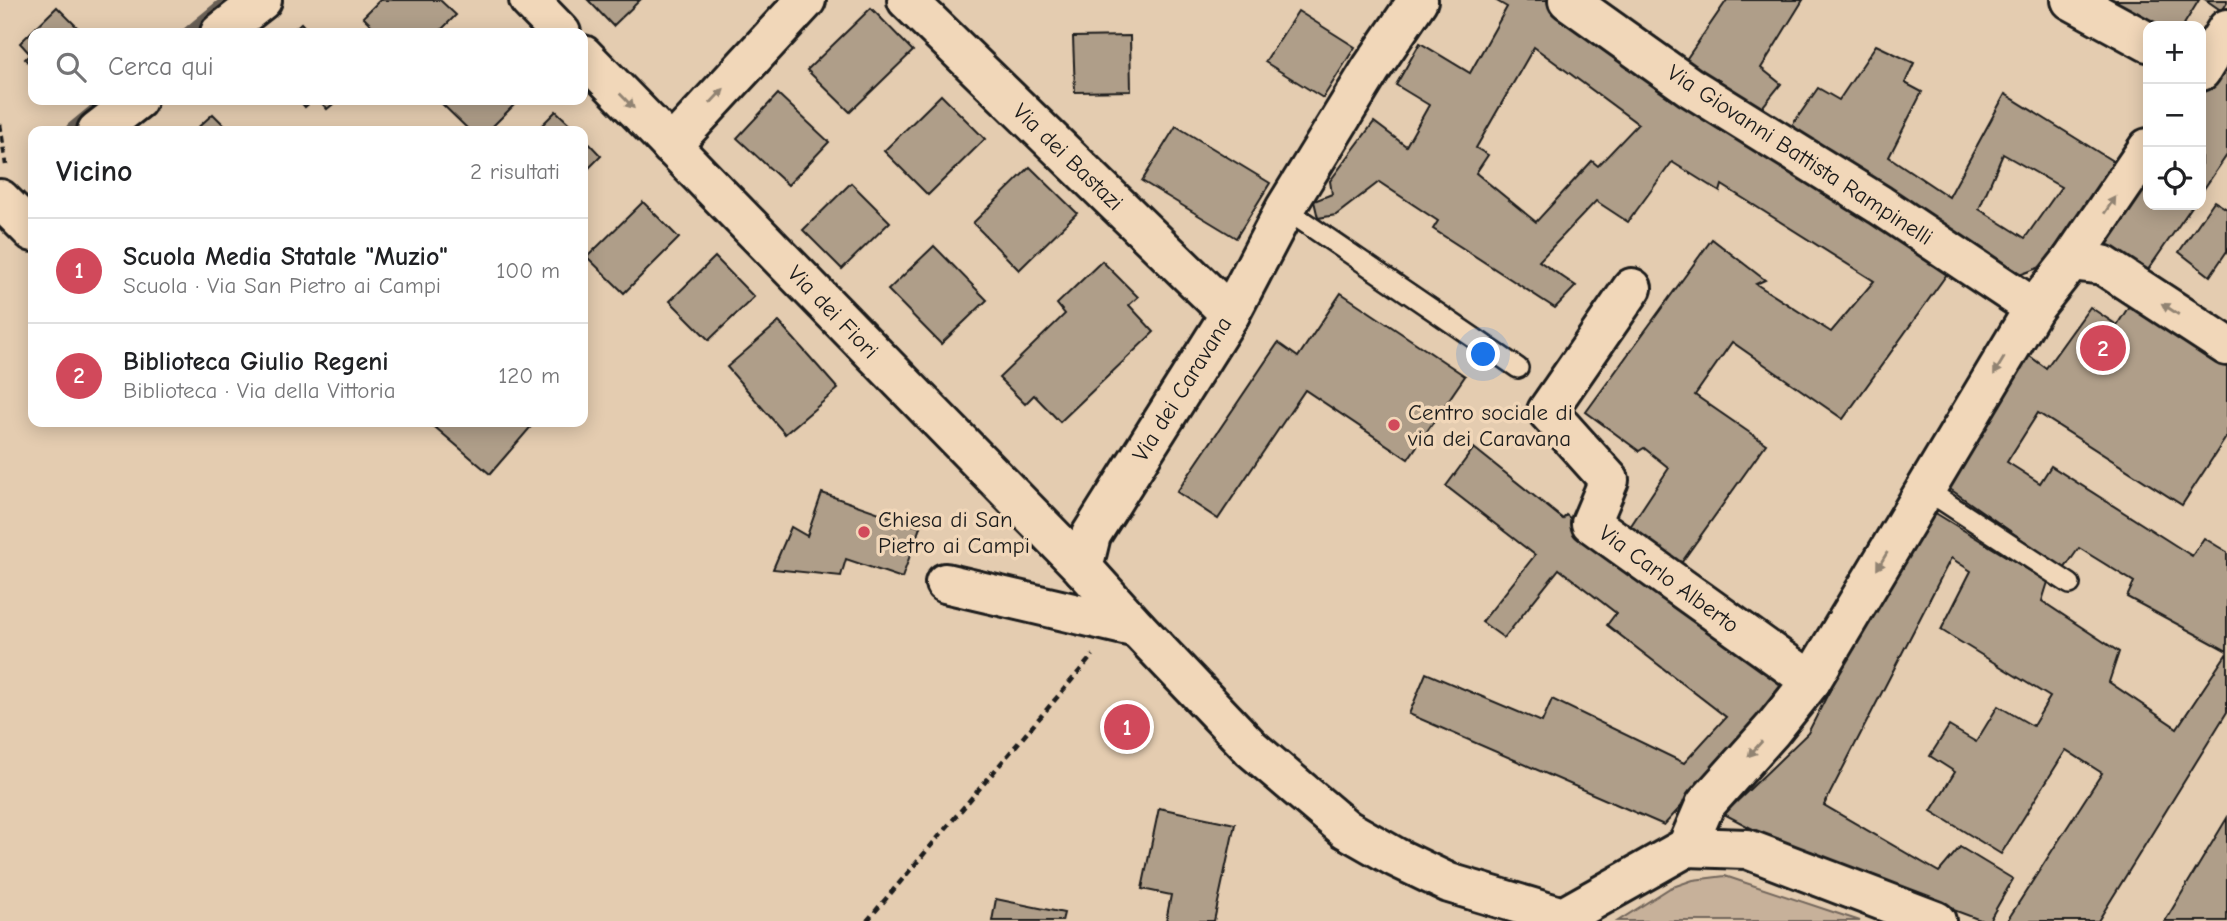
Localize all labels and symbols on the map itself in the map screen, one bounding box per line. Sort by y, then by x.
street label: Via Giovanni Battista Rampinelli [1662,59,1938,251]
one-way arrow [709,87,725,105]
one-way arrow [618,92,634,109]
street label: Via dei Bastazi [1007,98,1129,216]
one-way arrow [2103,196,2117,214]
street label: Via dei Fiori [782,260,884,364]
one-way arrow [2161,302,2179,316]
street label: Via dei Caravana [1127,312,1237,466]
pin: 2 [2080,322,2126,374]
your location [1466,337,1500,371]
one-way arrow [1993,357,2005,376]
place label: Centro sociale di via dei Caravana [1407,399,1573,452]
marker: Centro sociale di via dei Caravana [1386,417,1402,433]
place label: Chiesa di San Pietro ai Campi [878,506,1030,559]
street label: Via Carlo Alberto [1594,519,1744,639]
marker: Chiesa di San Pietro ai Campi [856,524,872,540]
one-way arrow [1876,552,1888,571]
pin: 1 [1104,701,1150,753]
one-way arrow [1748,740,1764,757]

